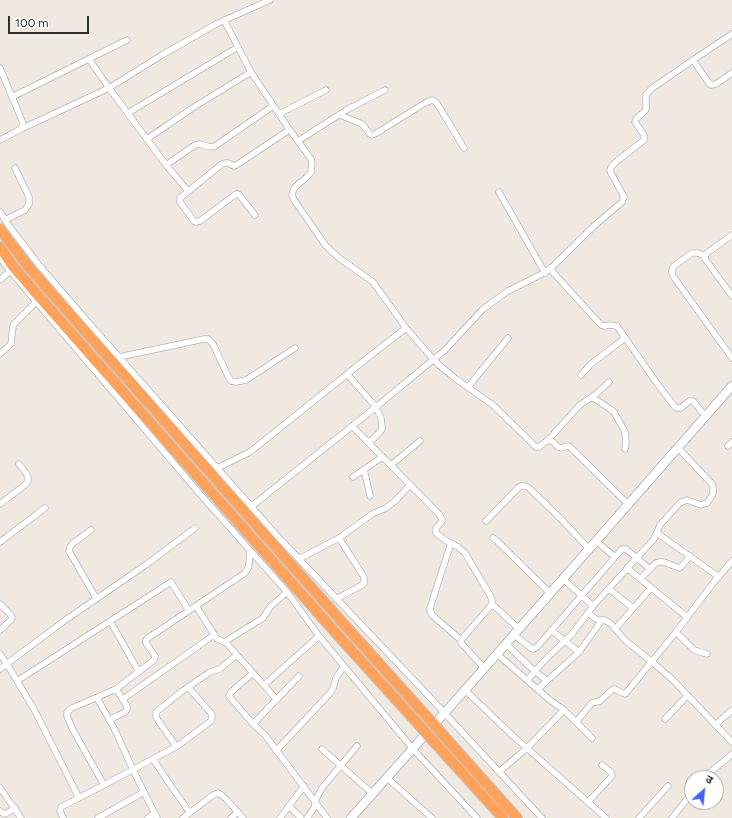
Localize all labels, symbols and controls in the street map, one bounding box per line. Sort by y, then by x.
scale bar [10,8,91,34]
text: 100 m [15,16,49,30]
north arrow [684,770,724,810]
text: उ [703,773,715,787]

